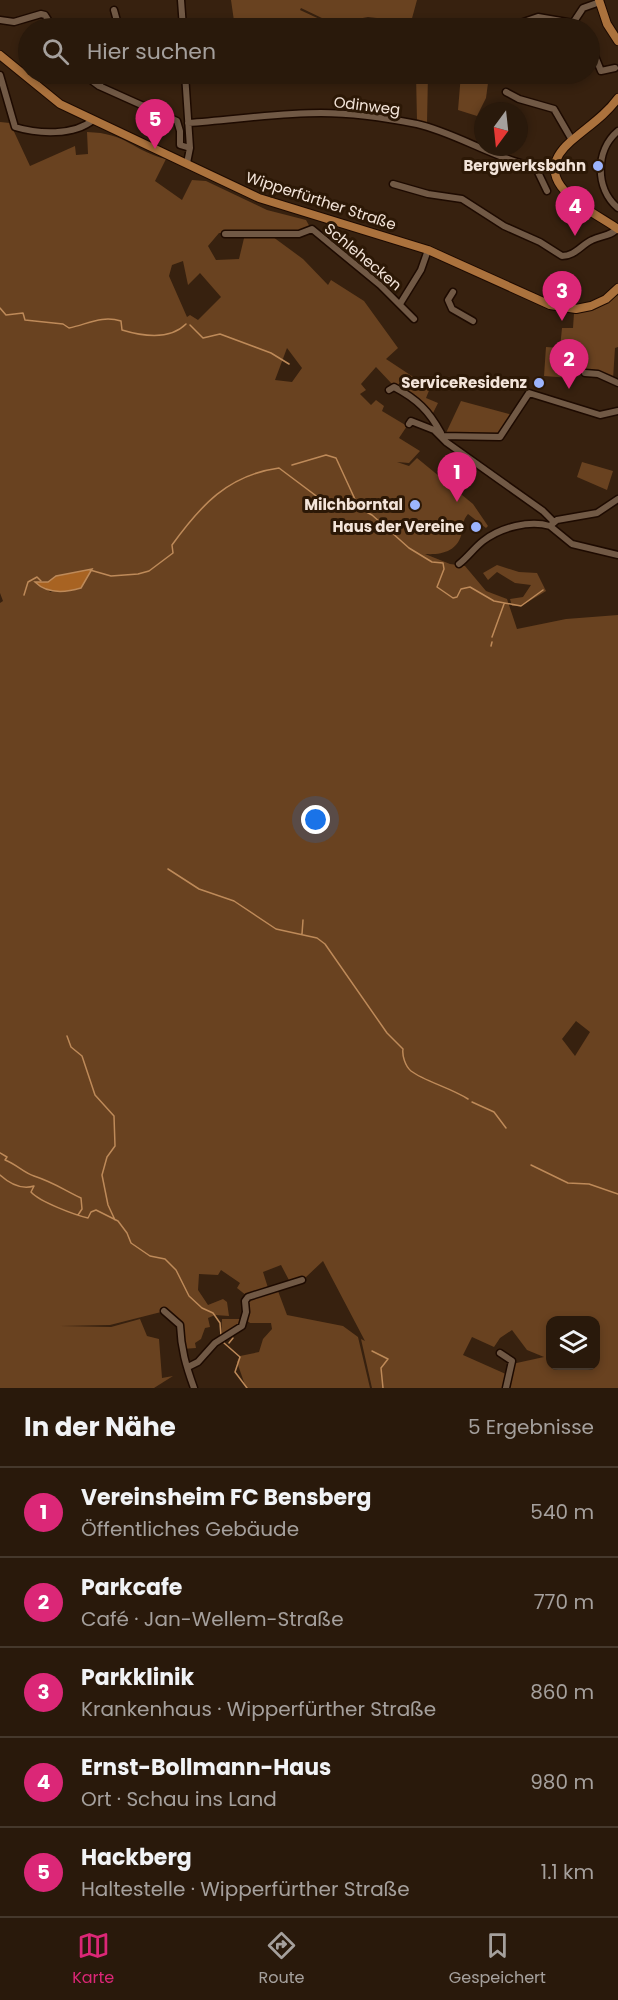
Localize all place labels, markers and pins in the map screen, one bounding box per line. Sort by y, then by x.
pin: 5 [136,100,174,149]
place label: Bergwerksbahn [463,155,586,176]
marker: Bergwerksbahn [591,159,605,173]
pin: 4 [556,186,594,236]
pin: 3 [542,272,582,321]
pin: 2 [550,340,588,389]
place label: ServiceResidenz [401,372,527,393]
marker: ServiceResidenz [532,376,546,390]
pin: 1 [438,452,476,502]
place label: Milchborntal [304,494,403,515]
marker: Milchborntal [408,498,422,512]
place label: Haus der Vereine [333,516,464,537]
marker: Haus der Vereine [469,520,483,534]

